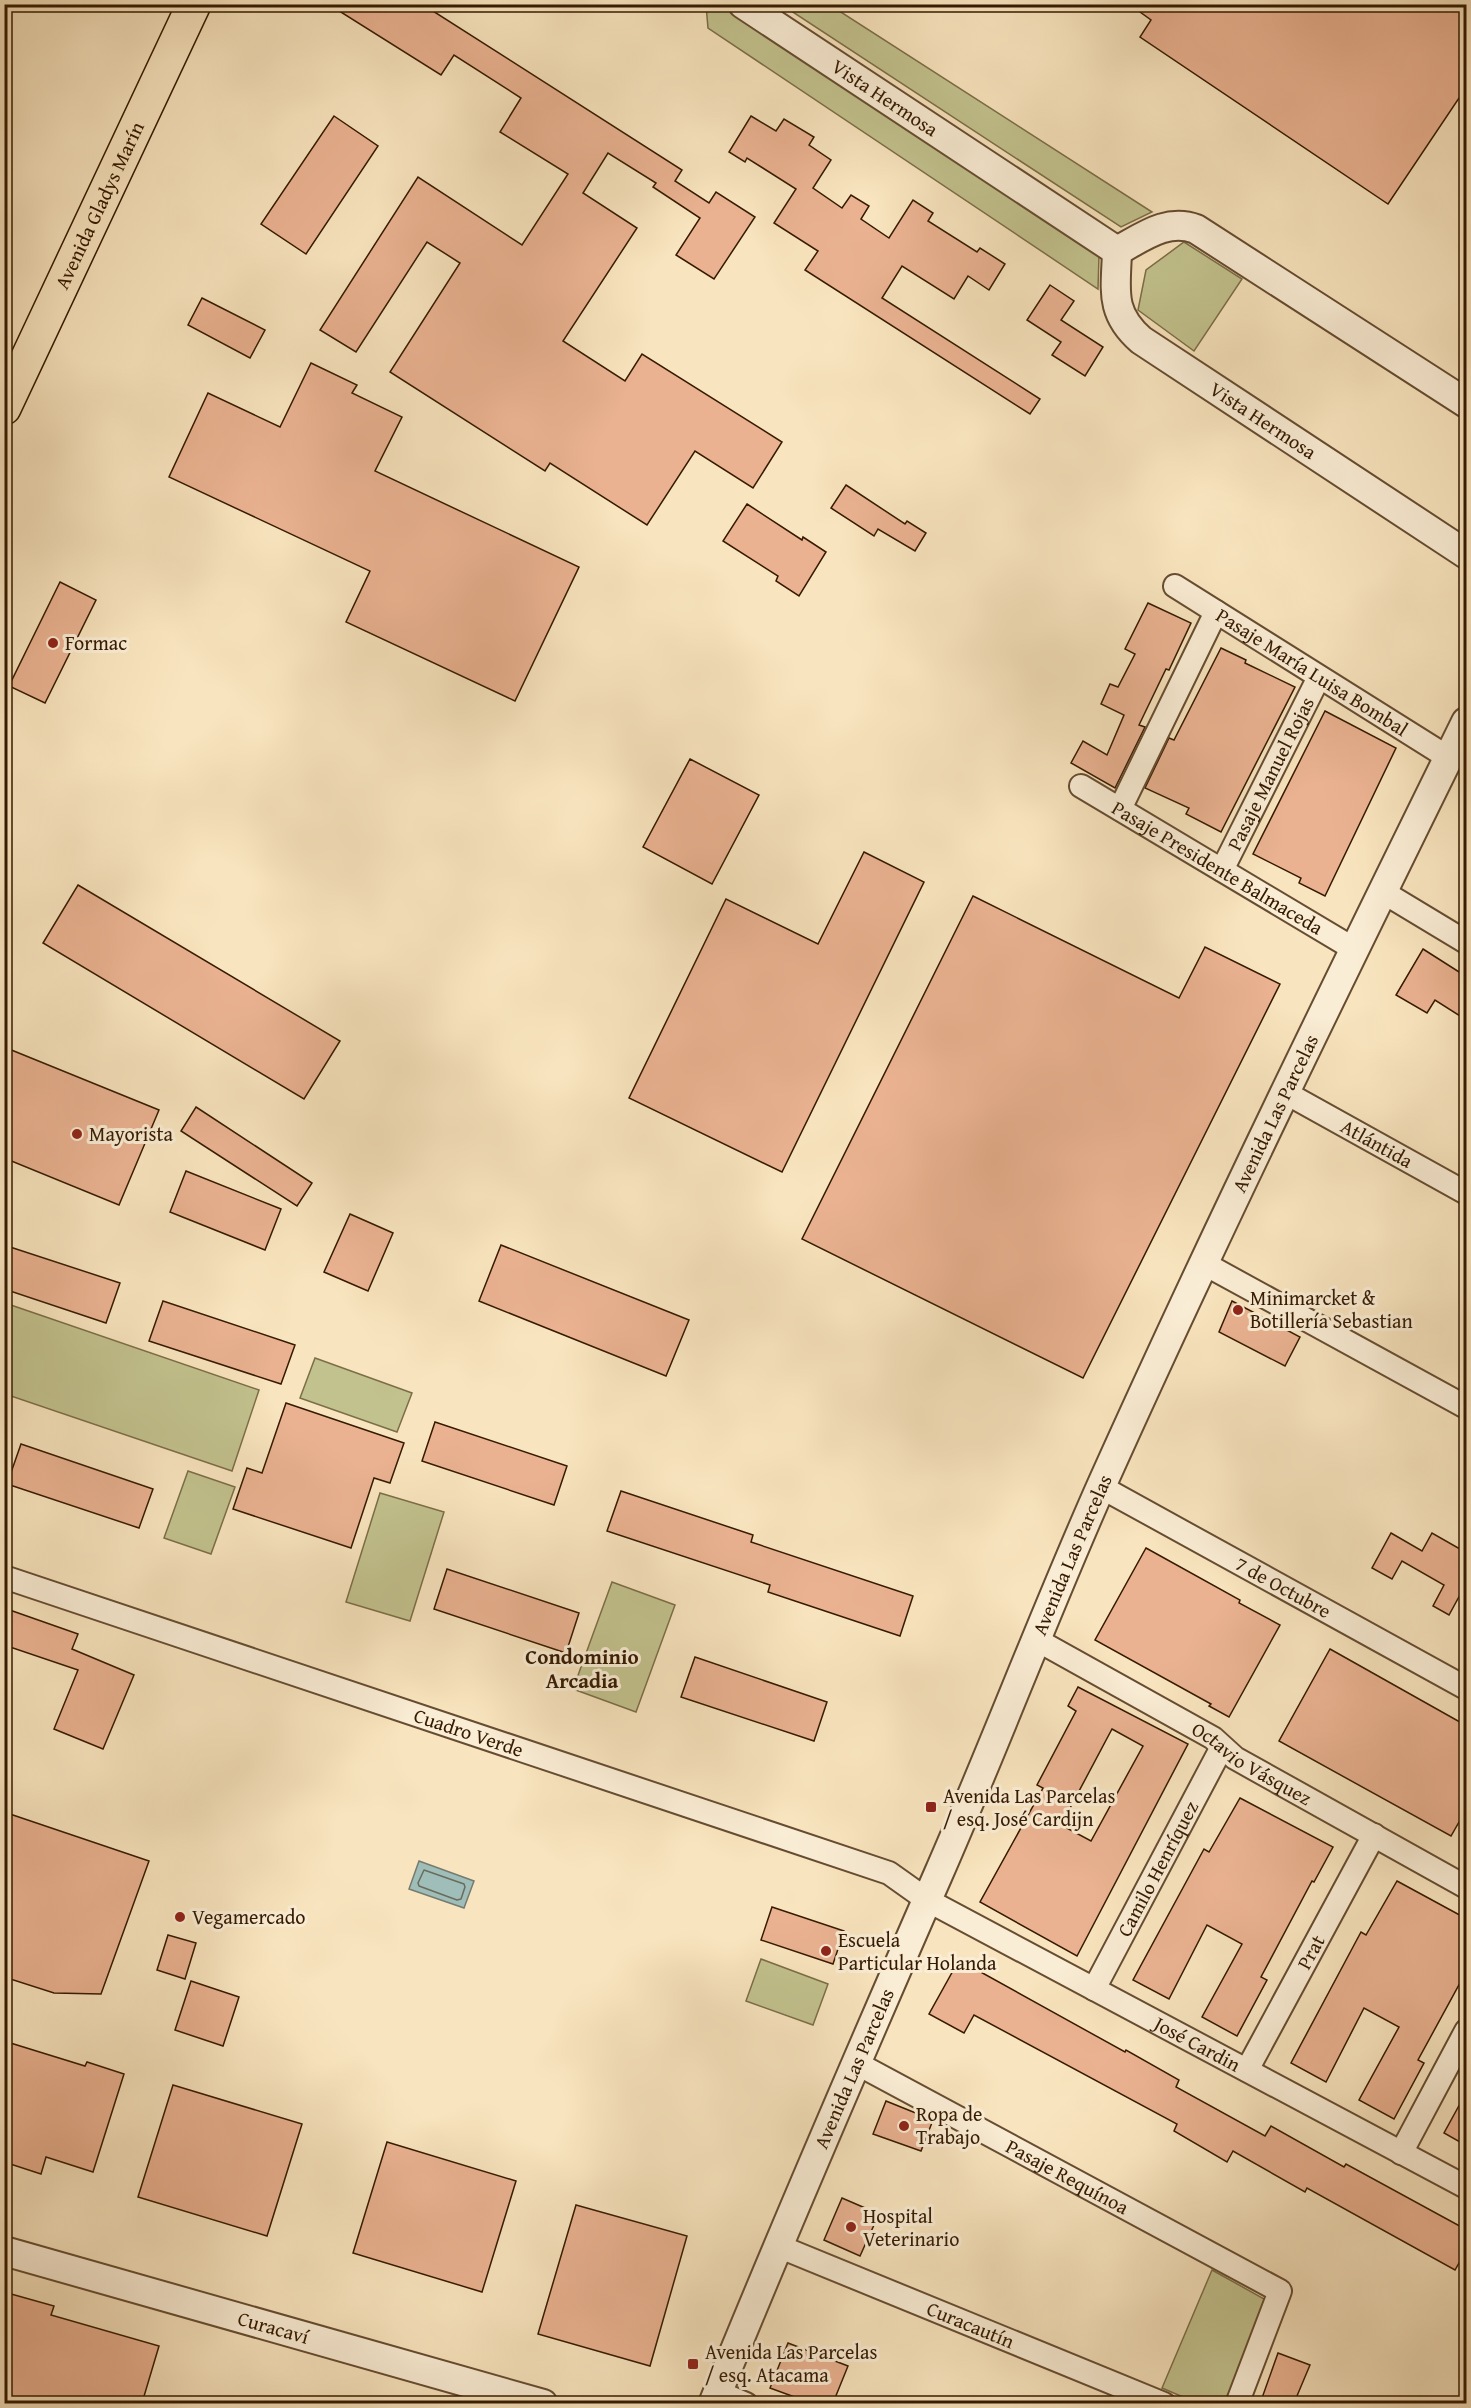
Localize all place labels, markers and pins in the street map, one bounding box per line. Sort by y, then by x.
place label: Formac [65,628,127,657]
marker: Formac [46,636,60,650]
place label: Mayorista [89,1119,173,1148]
marker: Mayorista [70,1127,84,1141]
place label: Minimarcket & Botillería Sebastian [1250,1283,1413,1335]
marker: Minimarcket & Botillería Sebastian [1231,1303,1245,1317]
place label: Avenida Las Parcelas / esq. José Cardijn [943,1781,1115,1833]
marker: Avenida Las Parcelas / esq. José Cardijn [924,1800,938,1814]
place label: Vegamercado [192,1902,306,1931]
marker: Vegamercado [173,1910,187,1924]
place label: Escuela Particular Holanda [838,1925,997,1977]
marker: Escuela Particular Holanda [819,1944,833,1958]
place label: Ropa de Trabajo [916,2099,982,2151]
marker: Ropa de Trabajo [897,2119,911,2133]
place label: Hospital Veterinario [863,2201,959,2253]
marker: Hospital Veterinario [844,2220,858,2234]
place label: Avenida Las Parcelas / esq. Atacama [705,2337,877,2389]
marker: Avenida Las Parcelas / esq. Atacama [686,2357,700,2371]

